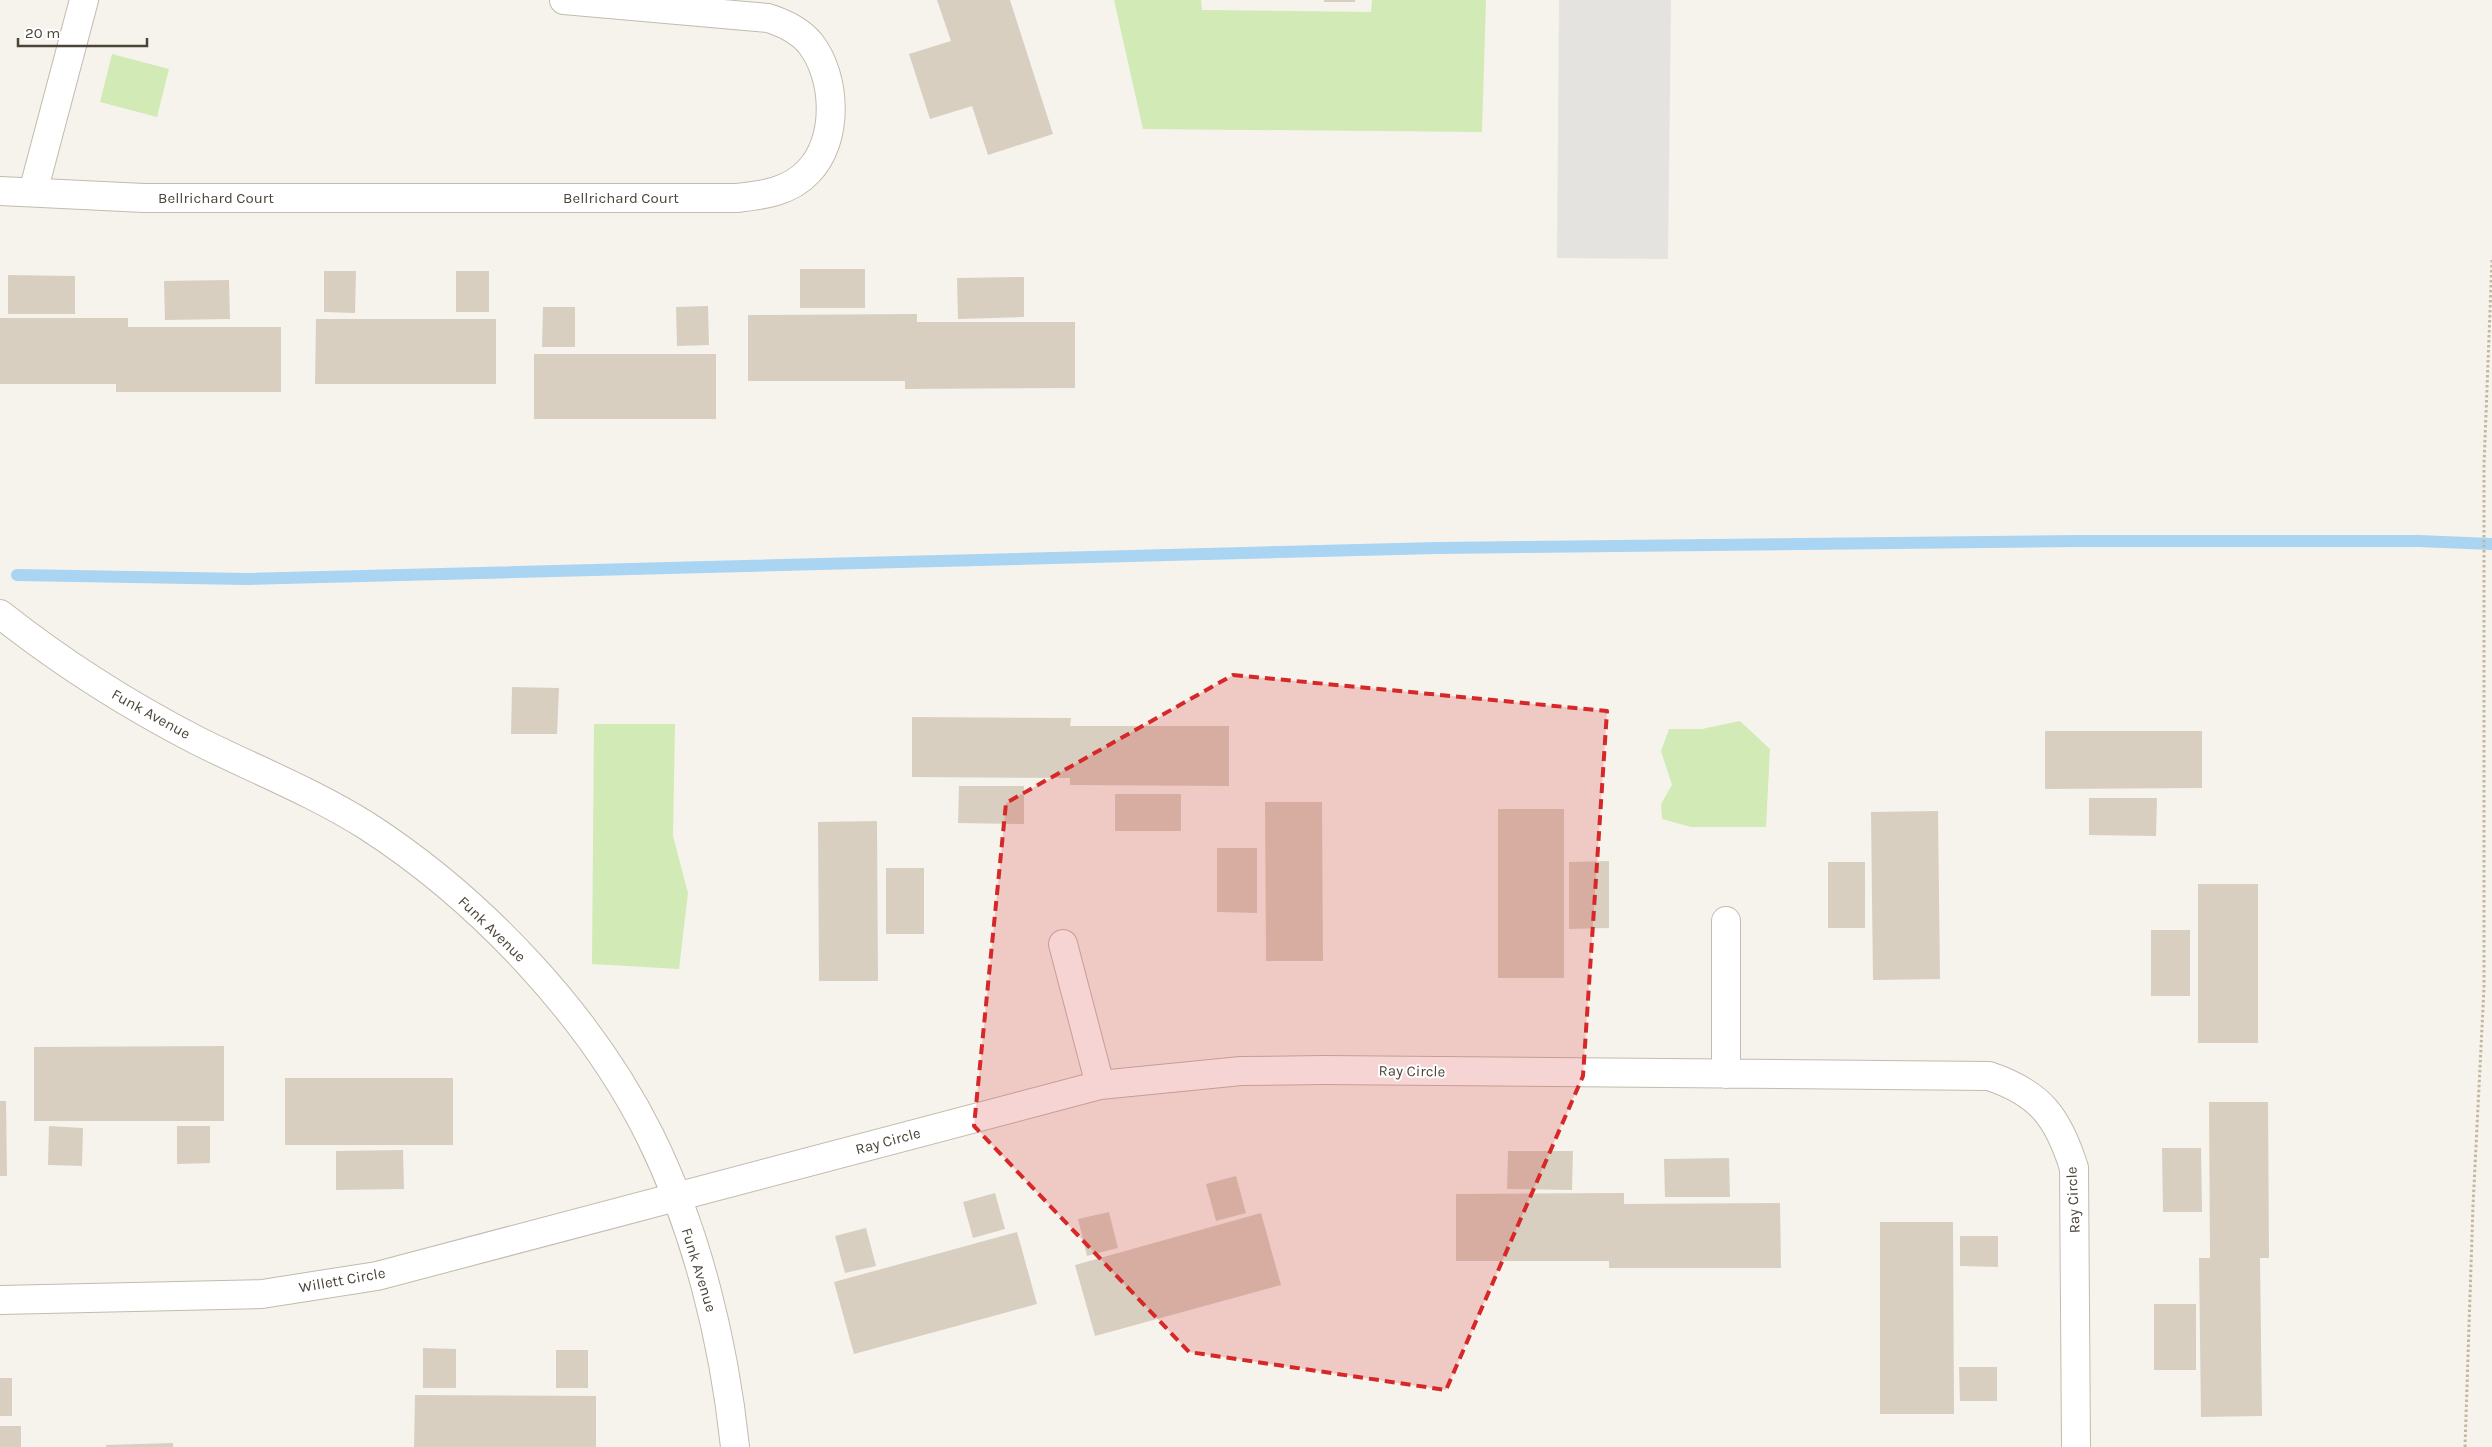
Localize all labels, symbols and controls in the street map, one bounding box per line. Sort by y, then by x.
scale bar [18,15,146,47]
text: 20 m [25,24,60,42]
street label: Bellrichard Court [158,189,274,207]
street label: Bellrichard Court [563,189,679,207]
street label: Funk Avenue [109,685,193,743]
street label: Funk Avenue [454,892,530,966]
street label: Ray Circle [1378,1061,1446,1081]
street label: Ray Circle [853,1124,923,1158]
street label: Ray Circle [2062,1166,2084,1234]
street label: Funk Avenue [678,1226,720,1314]
street label: Willett Circle [297,1264,387,1296]

